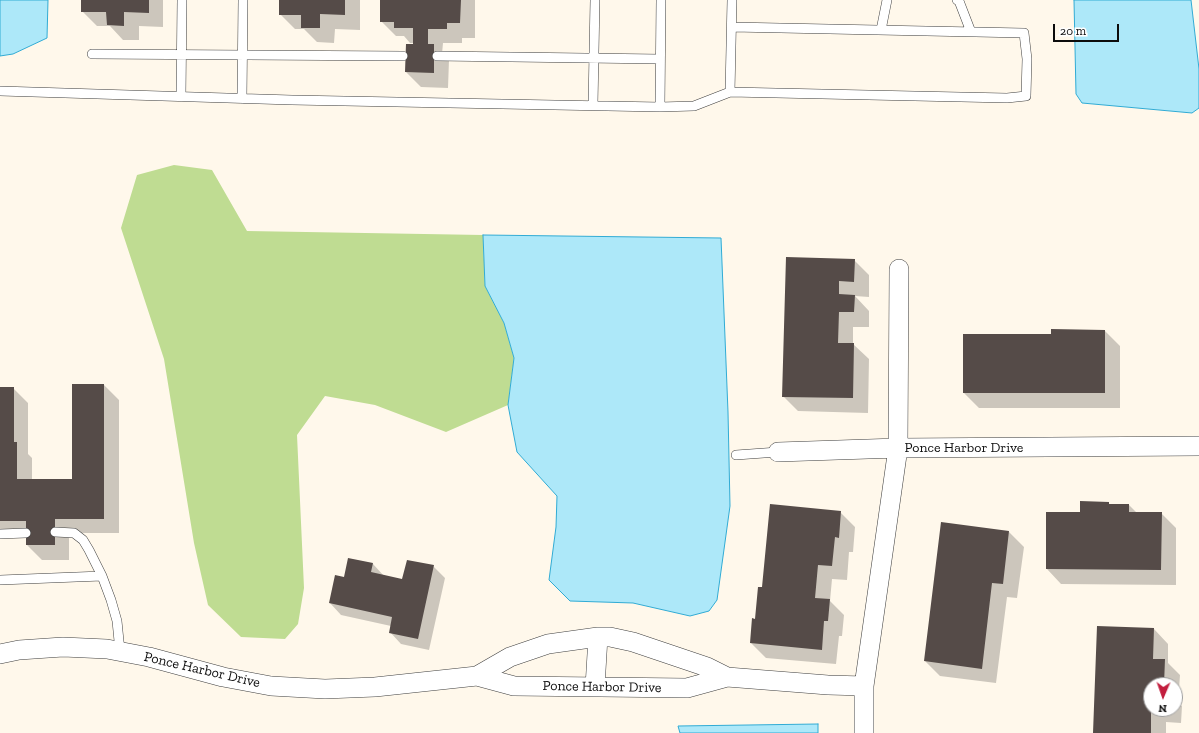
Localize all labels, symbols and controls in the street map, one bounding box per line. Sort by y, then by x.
scale bar [1055,16,1121,42]
text: 20 m [1060,24,1086,38]
street label: Ponce Harbor Drive [905,440,1023,456]
street label: Ponce Harbor Drive [142,648,262,692]
north arrow [1143,677,1183,717]
street label: Ponce Harbor Drive [542,678,662,696]
text: N [1158,702,1167,715]

